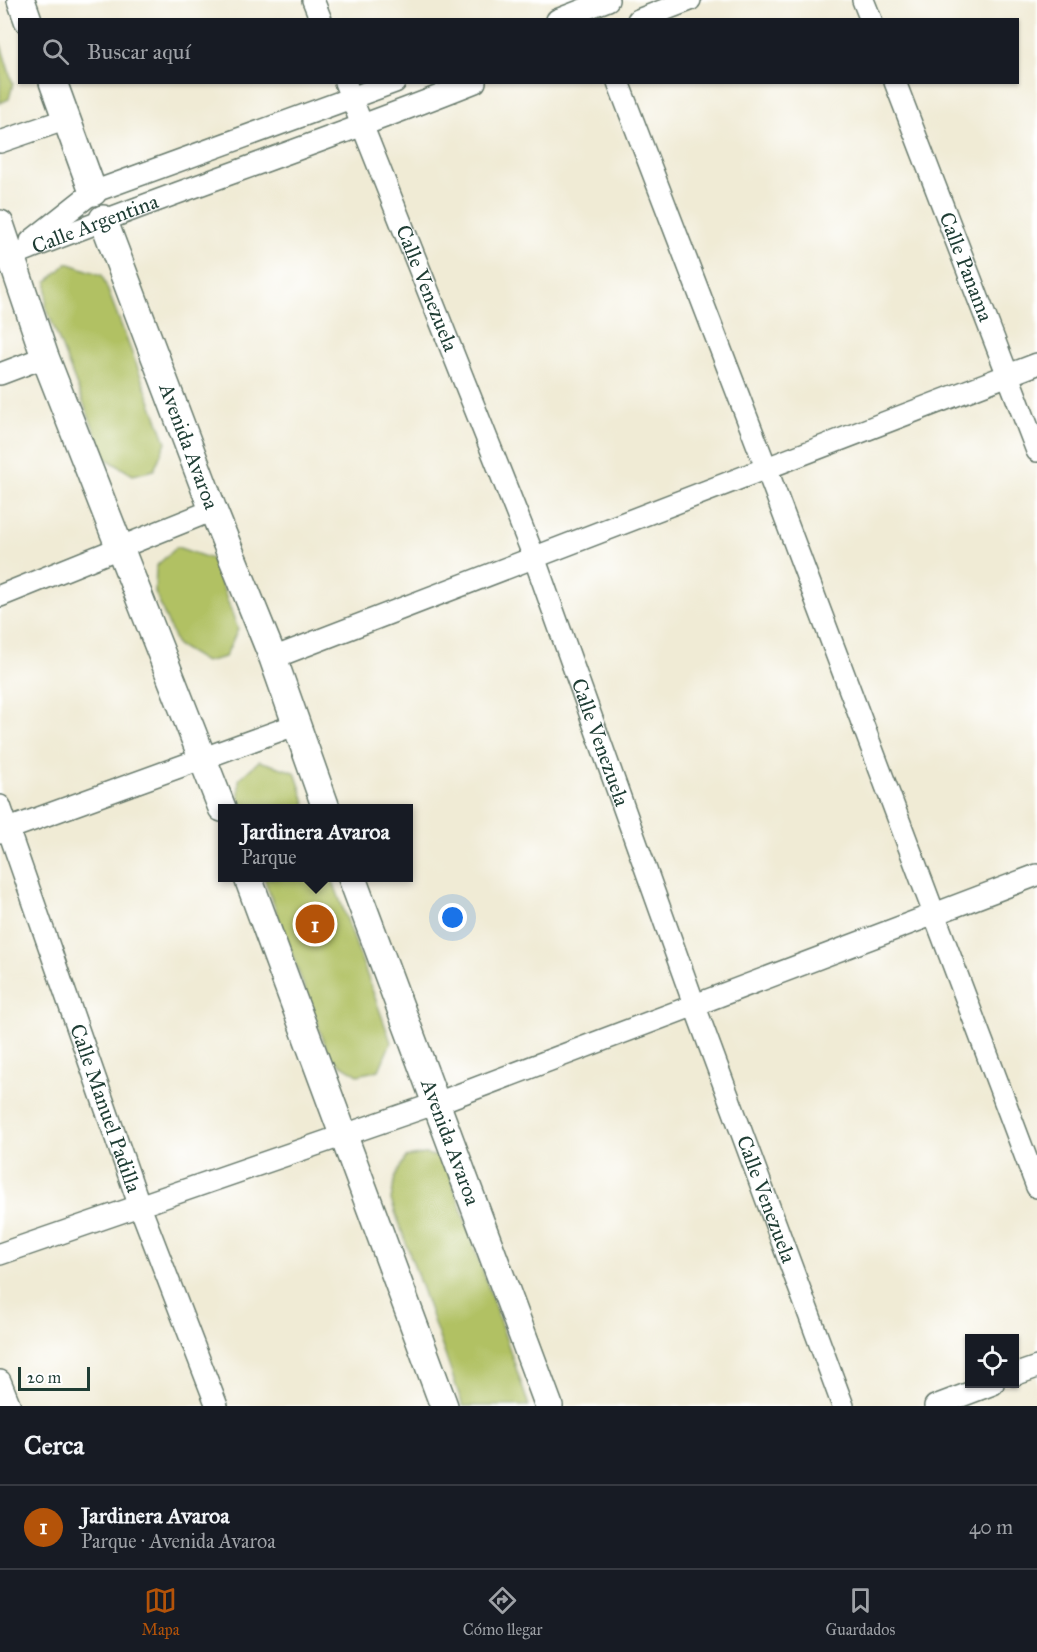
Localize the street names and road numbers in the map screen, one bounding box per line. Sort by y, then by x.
street label: Calle Argentina [28,188,162,260]
street label: Calle Panama [933,208,999,325]
street label: Calle Venezuela [390,221,464,355]
street label: Avenida Avaroa [153,379,225,513]
street label: Calle Venezuela [565,675,635,810]
street label: Calle Manuel Padilla [64,1020,147,1196]
street label: Avenida Avaroa [415,1075,486,1209]
street label: Calle Venezuela [731,1132,802,1267]

